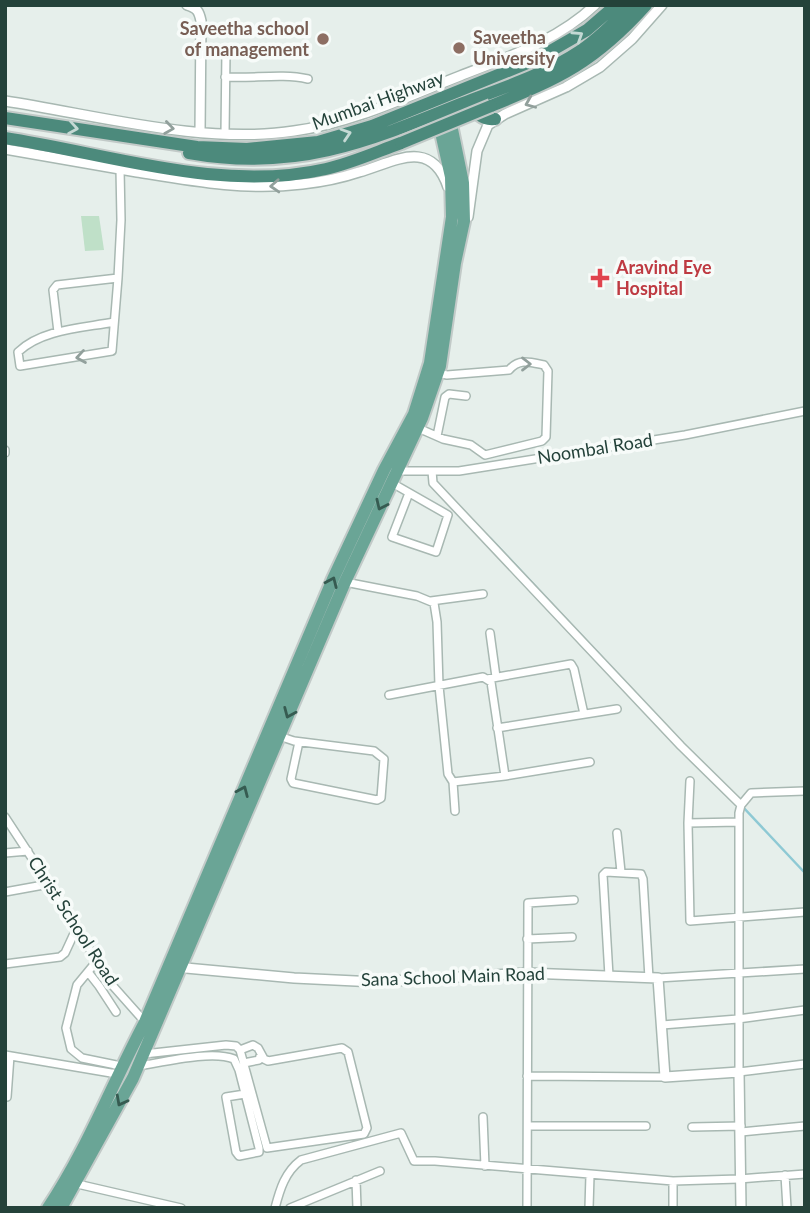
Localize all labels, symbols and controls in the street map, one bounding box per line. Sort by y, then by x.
place label: Saveetha school of management [180,17,309,60]
place label: Saveetha University [473,26,555,69]
marker: Saveetha school of management [315,31,331,47]
one-way arrow [570,31,583,44]
marker: Saveetha University [451,40,467,56]
street label: Mumbai Highway [309,66,447,134]
one-way arrow [525,95,537,109]
one-way arrow [163,120,175,135]
one-way arrow [67,121,79,136]
one-way arrow [340,128,352,143]
one-way arrow [269,179,280,194]
place label: Aravind Eye Hospital [615,256,712,299]
marker: Aravind Eye Hospital [590,268,610,288]
one-way arrow [75,349,86,364]
one-way arrow [522,356,532,372]
street label: Noombal Road [536,428,654,468]
one-way arrow [376,498,390,510]
one-way arrow [324,577,338,589]
one-way arrow [283,706,297,718]
one-way arrow [235,786,249,799]
street label: Christ School Road [24,852,124,989]
street label: Sana School Main Road [361,962,545,990]
one-way arrow [115,1094,129,1107]

